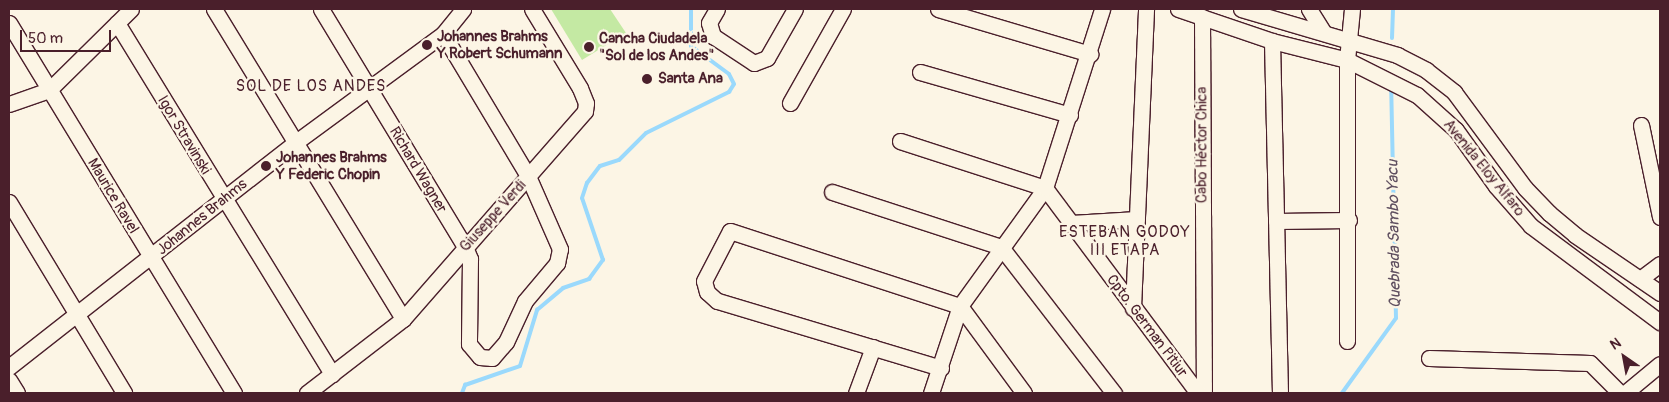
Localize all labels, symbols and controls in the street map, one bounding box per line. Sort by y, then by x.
scale bar [22,20,114,52]
place label: Johannes Brahms Y Robert Schumann [437,27,562,62]
text: 50 m [28,29,63,48]
place label: Cancha Ciudadela "Sol de los Andes" [599,29,714,64]
marker: Johannes Brahms Y Robert Schumann [421,39,433,51]
marker: Cancha Ciudadela "Sol de los Andes" [583,41,595,53]
place label: Santa Ana [658,70,723,88]
marker: Santa Ana [640,72,654,86]
district label: SOL DE LOS ANDES [234,76,388,96]
street label: Cabo Héctor Chica [1193,87,1211,203]
street label: Igor Stravinski [153,92,215,178]
street label: Avenida Eloy Alfaro [1439,116,1529,220]
street label: Richard Wagner [385,124,451,216]
place label: Johannes Brahms Y Federic Chopin [276,148,387,183]
street label: Maurice Ravel [83,155,143,237]
marker: Johannes Brahms Y Federic Chopin [260,160,272,172]
water label: Quebrada Sambo Yacu [1383,160,1405,308]
street label: Johannes Brahms [153,175,251,259]
street label: Giuseppe Verdi [456,176,530,256]
district label: ESTEBAN GODOY III ETAPA [1057,222,1193,260]
street label: Cpto. German Pitiur [1103,271,1191,381]
north arrow [1599,332,1649,382]
text: N [1607,334,1624,354]

